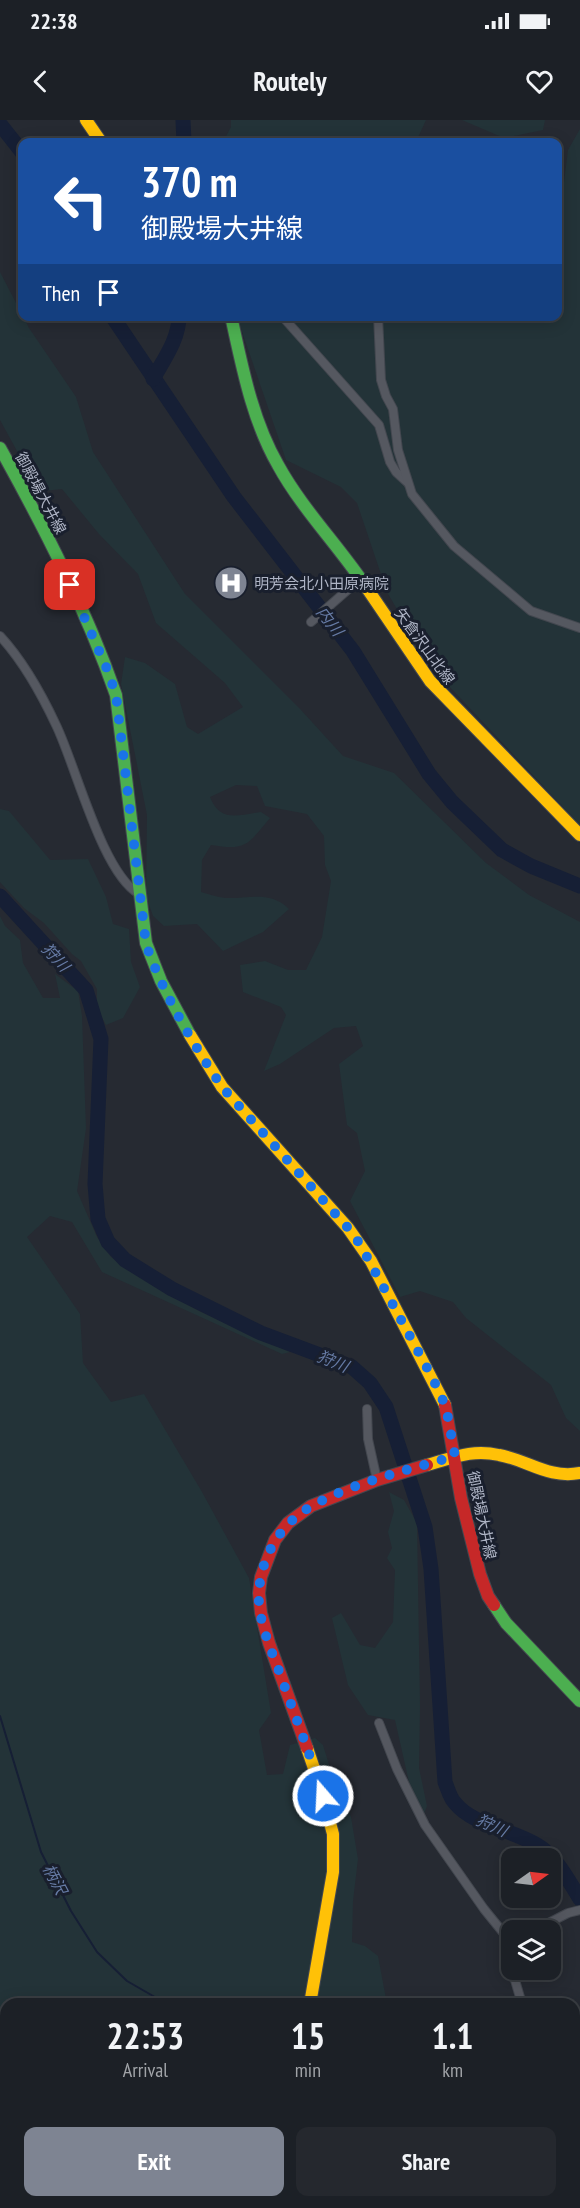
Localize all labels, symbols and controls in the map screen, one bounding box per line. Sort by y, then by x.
text: 22:38 [30,7,78,35]
text: Routely [253,64,327,98]
icon: back [24,65,57,98]
icon: heart [523,65,556,98]
text: 370 m [141,154,238,209]
icon: left [42,162,120,240]
text: 御殿場大井線 [141,211,303,245]
icon: arrive [92,276,125,309]
text: Then [42,279,80,307]
street label: 御殿場大井線 [11,449,71,537]
pin [44,559,95,610]
hospital icon: 明芳会北小田原病院 [213,565,249,601]
icon: arrive [53,568,86,601]
place label: 明芳会北小田原病院 [254,574,389,593]
water label: 内川 [312,602,349,641]
street label: 矢倉沢山北線 [391,604,459,688]
water label: 狩川 [38,938,76,977]
water label: 狩川 [314,1346,353,1377]
street label: 御殿場大井線 [463,1469,501,1561]
position arrow [291,1764,355,1828]
water label: 狩川 [473,1809,513,1841]
north arrow [501,1848,561,1908]
map controls [501,1848,561,1980]
water label: 柄沢 [39,1860,72,1900]
button: layers [501,1920,561,1980]
text: 22:53 [106,2012,184,2059]
text: 15 [291,2012,325,2059]
text: 1.1 [432,2012,474,2059]
text: Arrival [123,2057,168,2083]
text: min [295,2057,321,2083]
text: km [442,2057,463,2083]
button: Exit [24,2127,284,2196]
button: Share [296,2127,556,2196]

